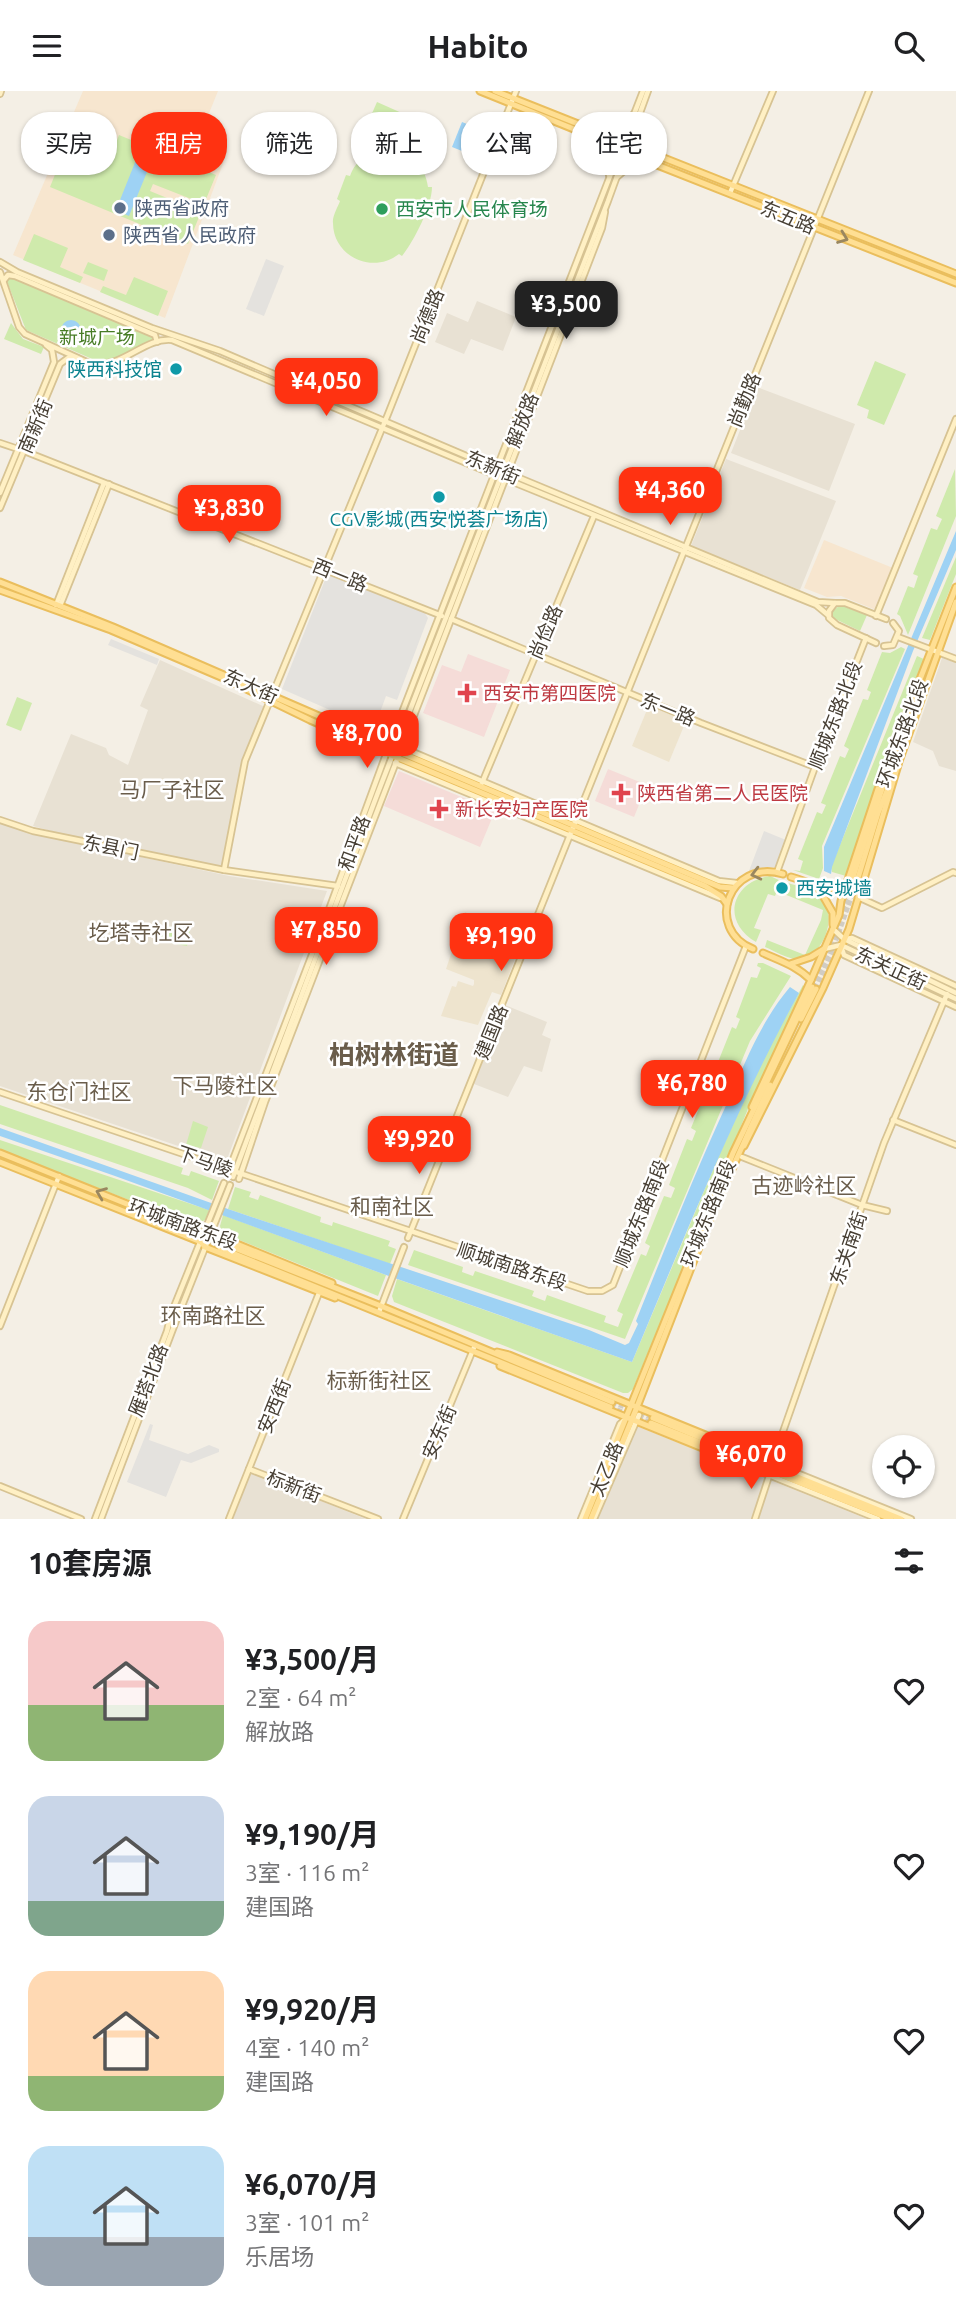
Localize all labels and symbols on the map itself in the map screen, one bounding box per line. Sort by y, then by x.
street label: 东五路 [757,196,819,238]
place label: 陕西省政府 [134,197,229,219]
place label: 西安市人民体育场 [396,198,548,220]
marker: 陕西省政府 [112,200,128,216]
marker: 西安市人民体育场 [374,201,390,217]
place label: 陕西省人民政府 [123,224,256,246]
marker: 陕西省人民政府 [101,227,117,243]
one-way arrow [836,230,848,244]
pin: ¥3,500 [509,281,623,341]
street label: 尚德路 [406,285,448,347]
park label: 新城广场 [59,326,135,348]
place label: 陕西科技馆 [67,358,162,380]
pin: ¥4,050 [269,359,383,418]
marker: 陕西科技馆 [168,361,184,377]
street label: 尚勤路 [723,369,765,431]
street label: 解放路 [502,389,542,451]
street label: 南新街 [14,395,56,457]
street label: 东新街 [462,446,524,488]
pin: ¥4,360 [613,467,727,527]
pin: ¥3,830 [172,485,286,545]
marker: CGV影城(西安悦荟广场店) [431,489,447,505]
place label: CGV影城(西安悦荟广场店) [329,508,549,530]
street label: 西一路 [309,554,371,596]
street label: 尚俭路 [524,601,566,663]
street label: 顺城东路北段 [804,658,866,772]
street label: 东大街 [220,664,282,708]
street label: 环城东路北段 [872,676,932,790]
place label: 西安市第四医院 [483,682,616,704]
marker: 西安市第四医院 [457,683,477,703]
street label: 东一路 [637,688,699,730]
pin: ¥8,700 [310,711,424,770]
district label: 马厂子社区 [120,777,225,801]
place label: 陕西省第二人民医院 [637,782,808,804]
marker: 陕西省第二人民医院 [611,783,631,803]
place label: 新长安妇产医院 [455,798,588,820]
marker: 新长安妇产医院 [429,799,449,819]
street label: 和平路 [334,812,374,874]
street label: 东县门 [81,830,141,864]
one-way arrow [751,866,763,880]
place label: 西安城墙 [796,877,872,899]
marker: 西安城墙 [774,880,790,896]
pin: ¥7,850 [269,907,383,967]
pin: ¥9,190 [444,913,558,973]
district label: 圪塔寺社区 [89,920,194,944]
street label: 东关正街 [852,942,930,994]
street label: 建国路 [470,1001,512,1063]
district label: 柏树林街道 [329,1040,459,1069]
pin: ¥6,780 [635,1061,749,1120]
district label: 下马陵社区 [173,1073,278,1097]
district label: 东仓门社区 [27,1079,132,1103]
pin: ¥9,920 [362,1117,476,1176]
street label: 下马陵 [174,1141,236,1181]
street label: 顺城东路南段 [609,1156,673,1270]
street label: 环城东路南段 [676,1156,740,1270]
district label: 古迹岭社区 [752,1173,857,1197]
one-way arrow [96,1188,108,1202]
street label: 环城南路东段 [126,1194,240,1254]
district label: 和南社区 [350,1194,434,1218]
street label: 东关南街 [825,1208,871,1288]
street label: 顺城南路东段 [454,1238,570,1294]
district label: 环南路社区 [161,1303,266,1327]
street label: 雁塔北路 [124,1341,172,1419]
district label: 标新街社区 [327,1368,432,1392]
street label: 安西街 [253,1375,295,1437]
street label: 安东街 [418,1401,460,1463]
pin: ¥6,070 [694,1431,808,1491]
street label: 太乙路 [585,1438,627,1500]
street label: 标新街 [263,1466,325,1506]

